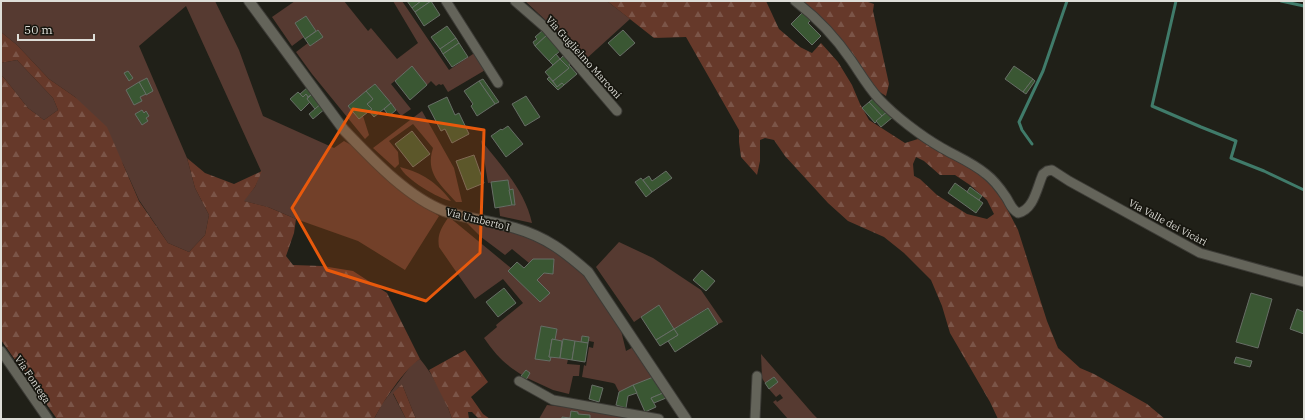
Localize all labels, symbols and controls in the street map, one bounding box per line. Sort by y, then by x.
street label: Via Guglielmo Marconi [543,13,624,101]
scale bar [18,16,94,42]
text: 50 m [24,22,53,37]
street label: Via Valle dei Vicàri [1126,196,1209,249]
street label: Via Umberto I [445,205,511,234]
street label: Via Fontega [12,353,54,406]

